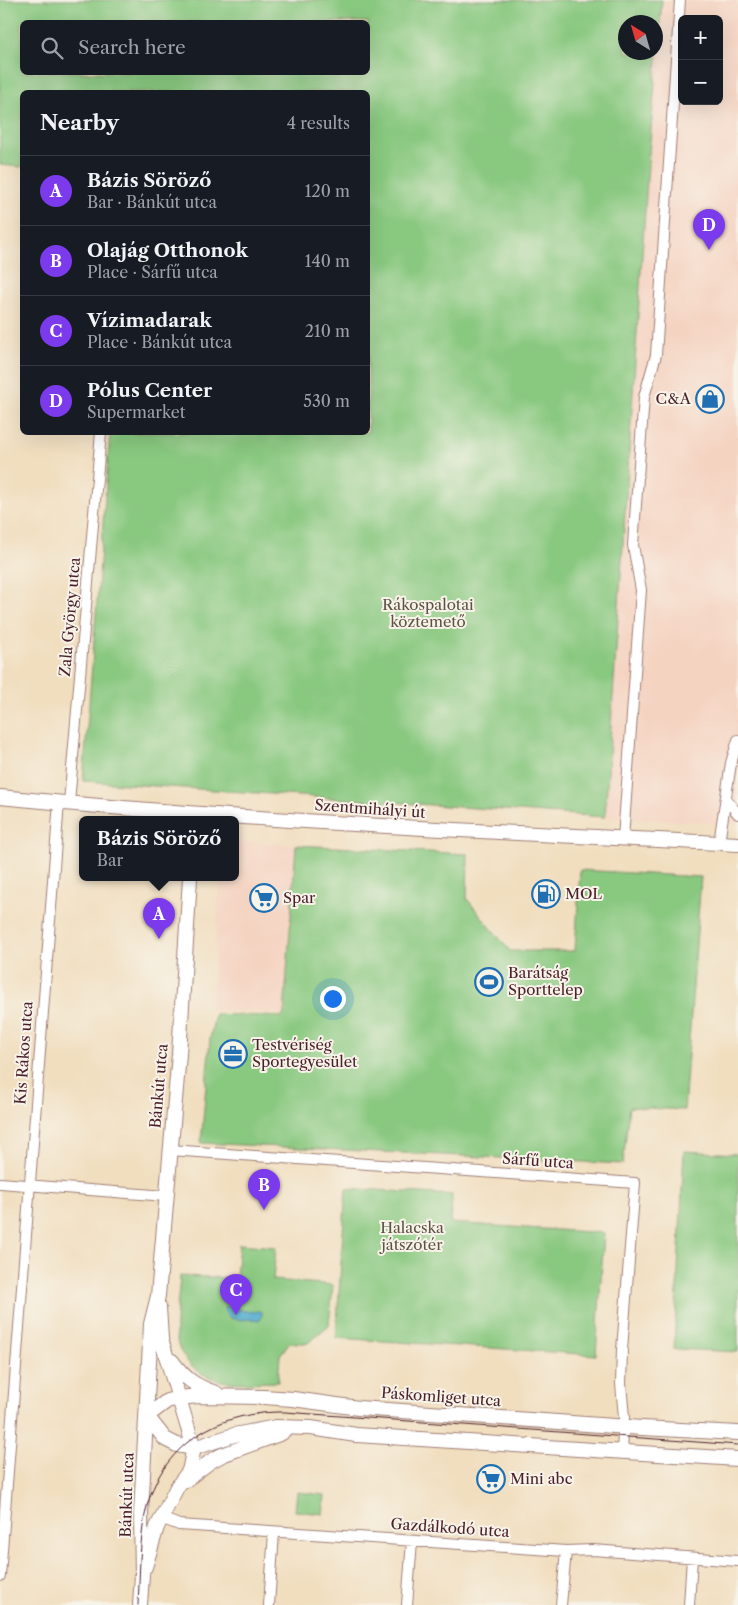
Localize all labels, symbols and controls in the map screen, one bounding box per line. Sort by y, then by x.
north arrow [618,15,663,60]
map controls [678,15,723,105]
button: + [678,15,723,60]
search box [20,20,370,75]
icon: search [38,34,66,62]
text: Search here [78,36,186,59]
button: − [678,60,723,105]
text: Nearby [40,110,119,135]
text: 4 results [287,113,350,133]
text: Bázis Söröző [87,169,211,192]
text: A [50,181,62,201]
text: 120 m [305,181,350,201]
text: Bar · Bánkút utca [87,192,217,212]
pin: D [693,209,725,250]
text: Olajág Otthonok [87,239,248,262]
text: B [50,251,62,271]
text: 140 m [305,251,350,271]
text: Place · Sárfű utca [87,262,218,282]
text: Vízimadarak [87,309,212,332]
text: C [50,321,62,341]
text: 210 m [305,321,350,341]
text: Place · Bánkút utca [87,332,232,352]
text: Pólus Center [87,379,212,402]
shop icon: C&A [695,384,725,414]
place label: C&A [656,389,692,408]
text: D [49,391,63,411]
text: 530 m [303,391,350,411]
text: Supermarket [87,402,185,422]
street label: Zala György utca [55,556,84,677]
park label: Rákospalotai köztemető [382,595,474,631]
street label: Szentmihályi út [314,795,427,822]
popup [79,816,239,881]
text: Bázis Söröző [97,827,221,850]
text: Bar [97,850,123,870]
fuel station icon: MOL [531,879,561,909]
supermarket icon: Spar [249,883,279,913]
place label: MOL [565,884,602,903]
place label: Spar [283,888,316,907]
pin: A [143,898,175,939]
place label: Barátság Sporttelep [508,963,583,999]
sports icon: Barátság Sporttelep [474,967,504,997]
your location [320,986,346,1012]
street label: Kis Rákos utca [10,1000,37,1105]
place label: Testvériség Sportegyesület [252,1035,358,1071]
office icon: Testvériség Sportegyesület [218,1039,248,1069]
street label: Bánkút utca [145,1043,172,1129]
street label: Sárfű utca [502,1149,575,1172]
pin: B [248,1169,280,1210]
park label: Halacska játszótér [379,1218,444,1254]
pin: C [220,1274,252,1315]
street label: Páskomliget utca [380,1383,502,1410]
street label: Bánkút utca [116,1452,137,1538]
supermarket icon: Mini abc [476,1464,506,1494]
place label: Mini abc [510,1469,573,1488]
street label: Gazdálkodó utca [390,1514,510,1541]

